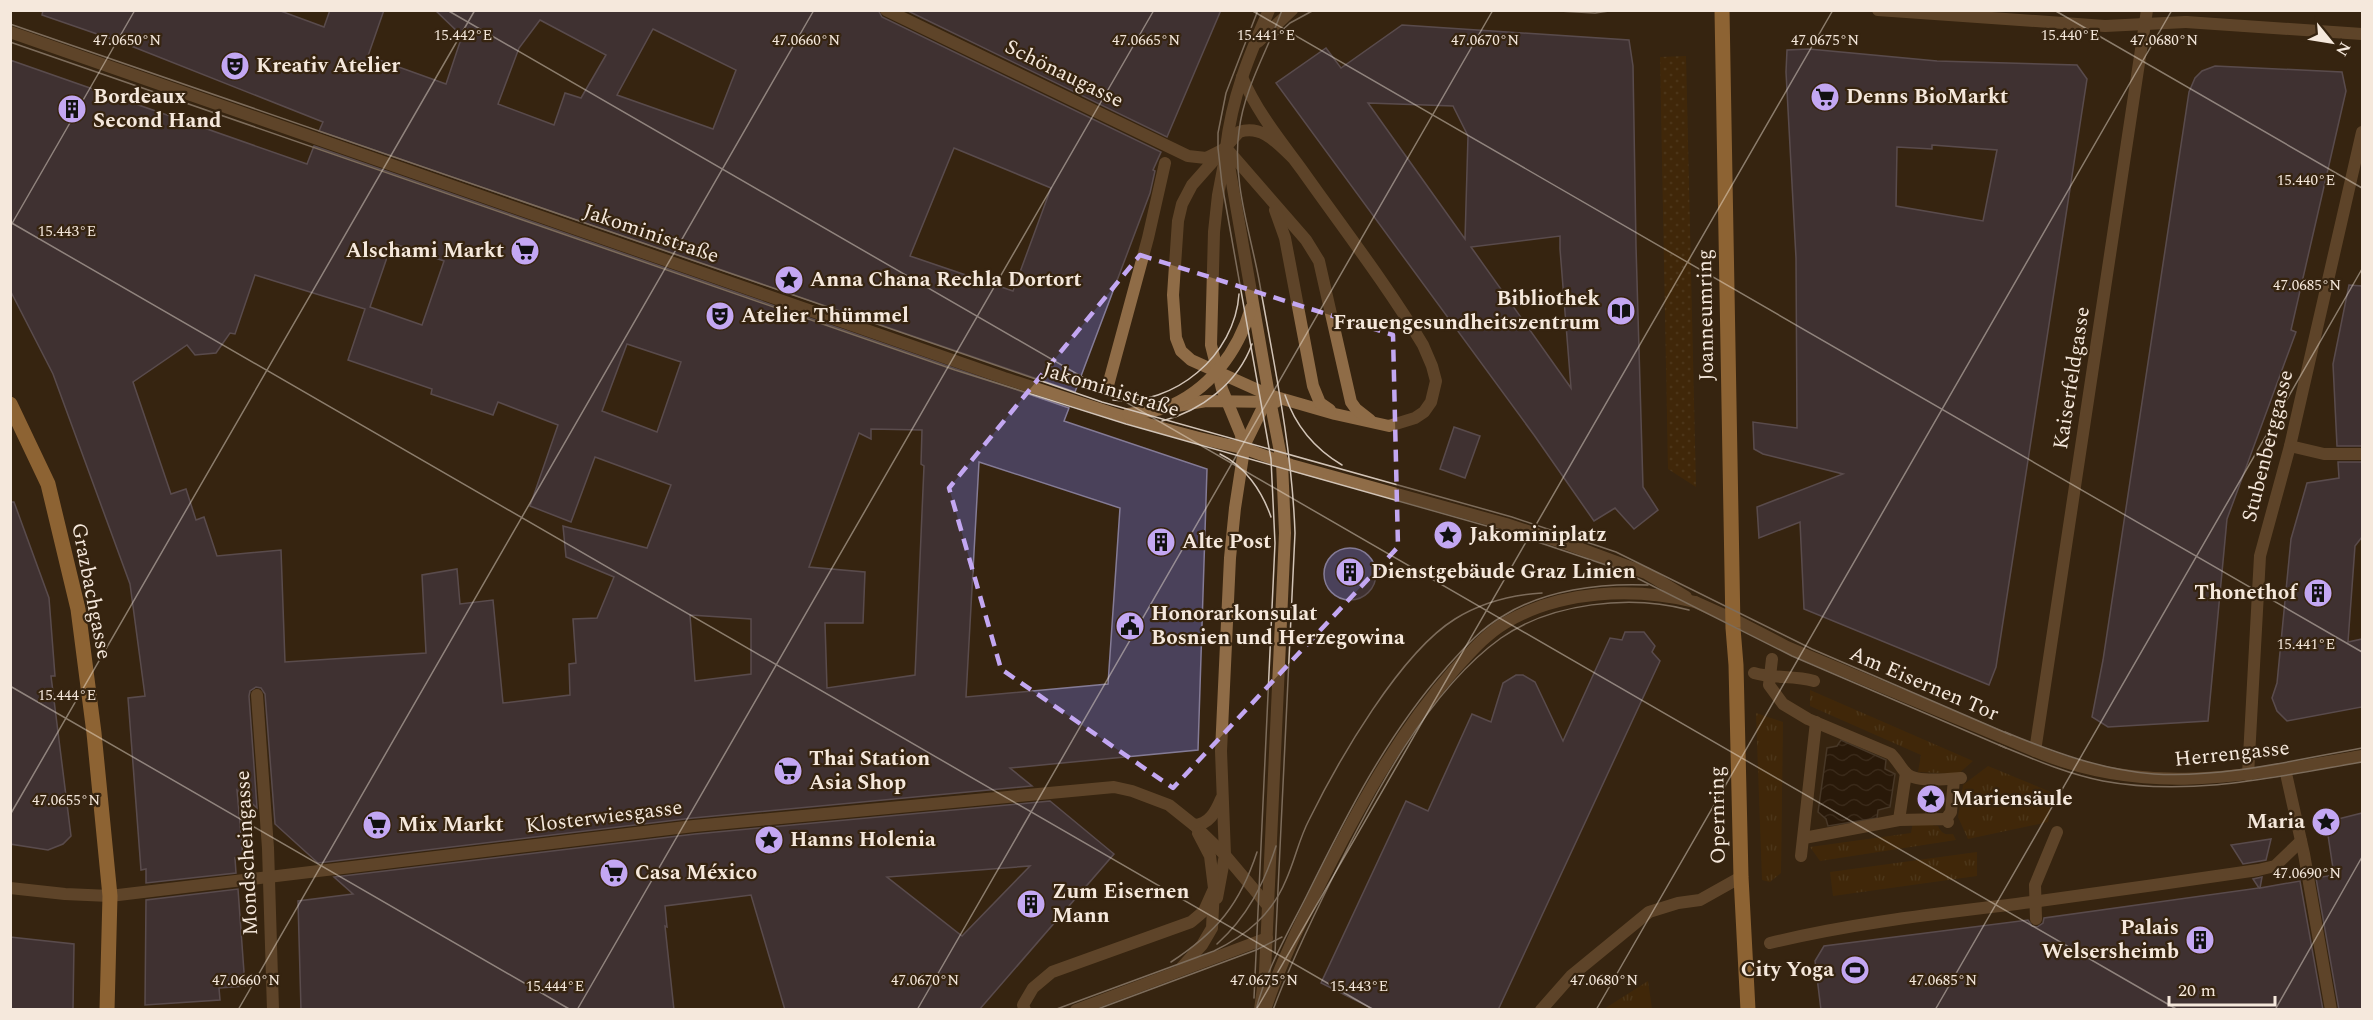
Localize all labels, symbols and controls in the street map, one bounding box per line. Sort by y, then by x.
north arrow [2301,12,2361,72]
text: 15.442°E [434,24,492,47]
text: 15.441°E [1237,24,1295,47]
text: 15.440°E [2041,24,2099,47]
text: 47.0650°N [93,29,161,52]
text: 47.0660°N [772,29,840,52]
text: 47.0665°N [1112,29,1180,52]
text: 47.0670°N [1451,29,1519,52]
text: 47.0675°N [1791,29,1859,52]
text: 47.0680°N [2130,29,2198,52]
street label: Schönaugasse [999,31,1129,117]
text: N [2329,37,2357,61]
theatre icon: Kreativ Atelier [219,50,251,82]
place label: Kreativ Atelier [256,50,400,82]
place label: Bordeaux Second Hand [93,81,222,137]
supermarket icon: Denns BioMarkt [1809,81,1841,113]
place label: Denns BioMarkt [1846,81,2008,113]
building icon: Bordeaux Second Hand [56,93,88,125]
text: 15.440°E [2277,169,2335,192]
street label: Jakoministraße [579,196,723,272]
text: 15.443°E [38,220,96,243]
place label: Alschami Markt [346,235,504,267]
supermarket icon: Alschami Markt [509,235,541,267]
street label: Joanneumring [1689,249,1723,381]
place icon: Anna Chana Rechla Dortort [773,264,805,296]
place label: Anna Chana Rechla Dortort [810,264,1082,296]
text: 47.0685°N [2273,274,2341,297]
place label: Bibliothek Frauengesundheitszentrum [1333,283,1600,339]
library icon: Bibliothek Frauengesundheitszentrum [1605,295,1637,327]
theatre icon: Atelier Thümmel [704,300,736,332]
place label: Atelier Thümmel [741,300,909,332]
street label: Kaiserfeldgasse [2045,304,2099,452]
street label: Jakoministraße [1039,354,1183,426]
street label: Stubenberggasse [2234,367,2302,525]
place icon: Jakominiplatz [1432,519,1464,551]
place label: Jakominiplatz [1469,519,1607,551]
street label: Grazbachgasse [62,520,120,662]
building icon: Alte Post [1145,526,1177,558]
place label: Alte Post [1182,526,1271,558]
building icon: Dienstgebäude Graz Linien [1334,556,1366,588]
place label: Dienstgebäude Graz Linien [1371,556,1636,588]
place label: Thonethof [2194,577,2298,609]
building icon: Thonethof [2302,577,2334,609]
place label: Honorarkonsulat Bosnien und Herzegowina [1151,598,1405,654]
public building icon: Honorarkonsulat Bosnien und Herzegowina [1114,610,1146,642]
text: 15.441°E [2277,633,2335,656]
street label: Am Eisernen Tor [1844,638,2004,730]
text: 15.444°E [38,684,96,707]
street label: Herrengasse [2173,732,2291,776]
place label: Thai Station Asia Shop [809,743,930,799]
supermarket icon: Thai Station Asia Shop [772,755,804,787]
street label: Opernring [1701,766,1735,864]
street label: Mondscheingasse [227,770,267,936]
place icon: Mariensäule [1915,783,1947,815]
place label: Mariensäule [1952,783,2073,815]
text: 47.0655°N [32,789,100,812]
street label: Klosterwiesgasse [524,791,684,843]
place label: Maria [2247,806,2305,838]
place icon: Maria [2310,806,2342,838]
supermarket icon: Mix Markt [361,809,393,841]
place label: Mix Markt [398,809,504,841]
place icon: Hanns Holenia [753,824,785,856]
place label: Hanns Holenia [790,824,936,856]
supermarket icon: Casa México [598,857,630,889]
place label: Casa México [635,857,757,889]
text: 47.0690°N [2273,862,2341,885]
place label: Zum Eisernen Mann [1052,876,1189,932]
building icon: Zum Eisernen Mann [1015,888,1047,920]
place label: Palais Welsersheimb [2042,912,2179,968]
building icon: Palais Welsersheimb [2184,924,2216,956]
place label: City Yoga [1741,954,1834,986]
sports icon: City Yoga [1839,954,1871,986]
text: 47.0660°N [212,969,280,992]
text: 47.0670°N [891,969,959,992]
text: 47.0675°N [1230,969,1298,992]
text: 47.0680°N [1570,969,1638,992]
text: 47.0685°N [1909,969,1977,992]
scale bar [2169,969,2276,1007]
text: 15.444°E [526,975,584,998]
text: 15.443°E [1330,975,1388,998]
text: 20 m [2178,977,2216,1004]

